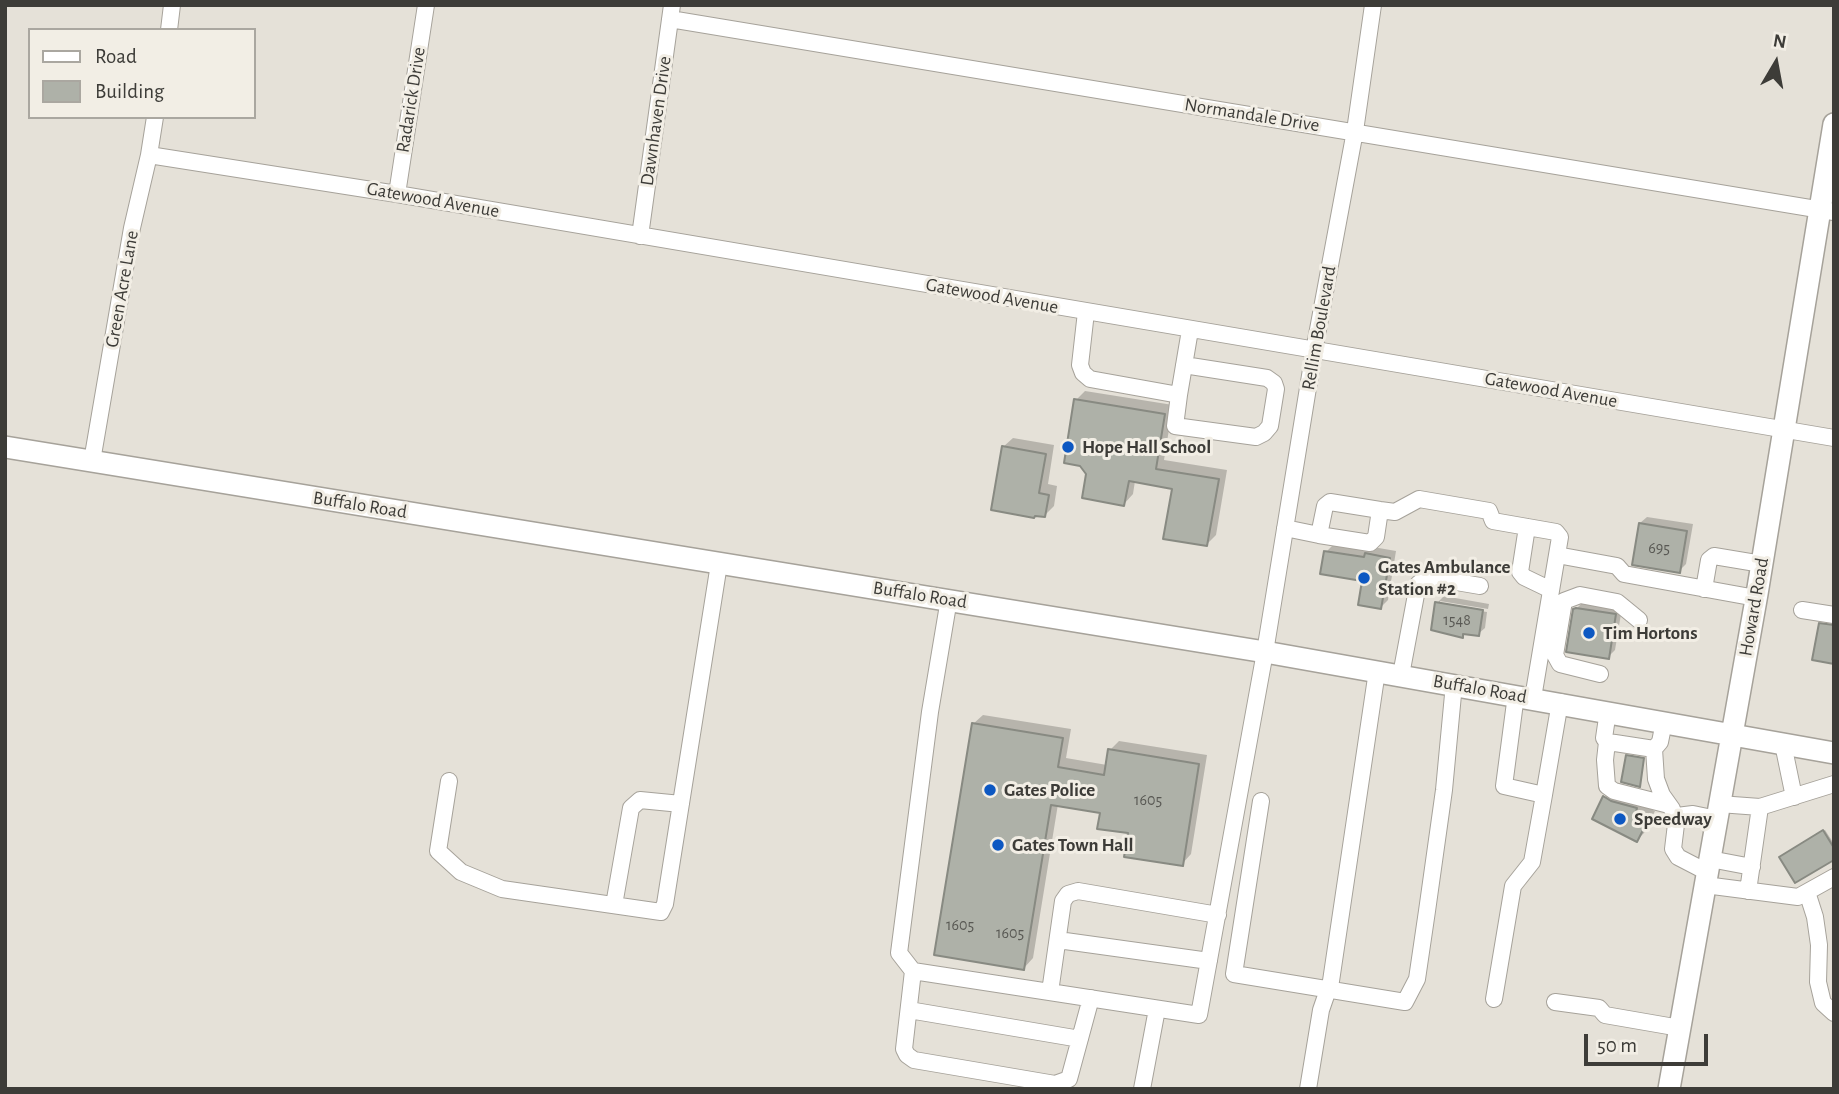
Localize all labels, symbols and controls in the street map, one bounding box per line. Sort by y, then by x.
legend [28,28,256,119]
north arrow [1741,28,1811,98]
text: N [1772,31,1788,52]
text: Road [95,46,137,67]
street label: Radarick Drive [391,46,431,154]
street label: Dawnhaven Drive [636,55,676,187]
text: Building [95,81,164,102]
street label: Normandale Drive [1183,93,1321,137]
street label: Gatewood Avenue [365,177,501,223]
street label: Green Acre Lane [100,229,144,349]
street label: Rellim Boulevard [1297,264,1341,392]
street label: Gatewood Avenue [924,273,1060,319]
street label: Gatewood Avenue [1483,367,1619,413]
place label: Hope Hall School [1082,436,1211,458]
marker: Hope Hall School [1060,439,1076,455]
street label: Buffalo Road [311,486,409,524]
house number: 695 [1648,538,1670,558]
place label: Gates Ambulance Station #2 [1378,556,1511,600]
street label: Howard Road [1734,556,1774,658]
marker: Gates Ambulance Station #2 [1356,570,1372,586]
street label: Buffalo Road [871,576,969,614]
house number: 1548 [1443,610,1471,630]
place label: Tim Hortons [1603,622,1697,644]
marker: Tim Hortons [1581,625,1597,641]
street label: Buffalo Road [1431,670,1529,708]
place label: Gates Police [1004,779,1095,801]
marker: Gates Police [982,782,998,798]
house number: 1605 [1134,790,1162,810]
place label: Speedway [1634,808,1712,830]
marker: Speedway [1612,811,1628,827]
place label: Gates Town Hall [1012,834,1133,856]
marker: Gates Town Hall [990,837,1006,853]
house number: 1605 [946,915,974,935]
house number: 1605 [996,923,1024,943]
scale bar [1587,1020,1711,1064]
text: 50 m [1597,1035,1637,1056]

